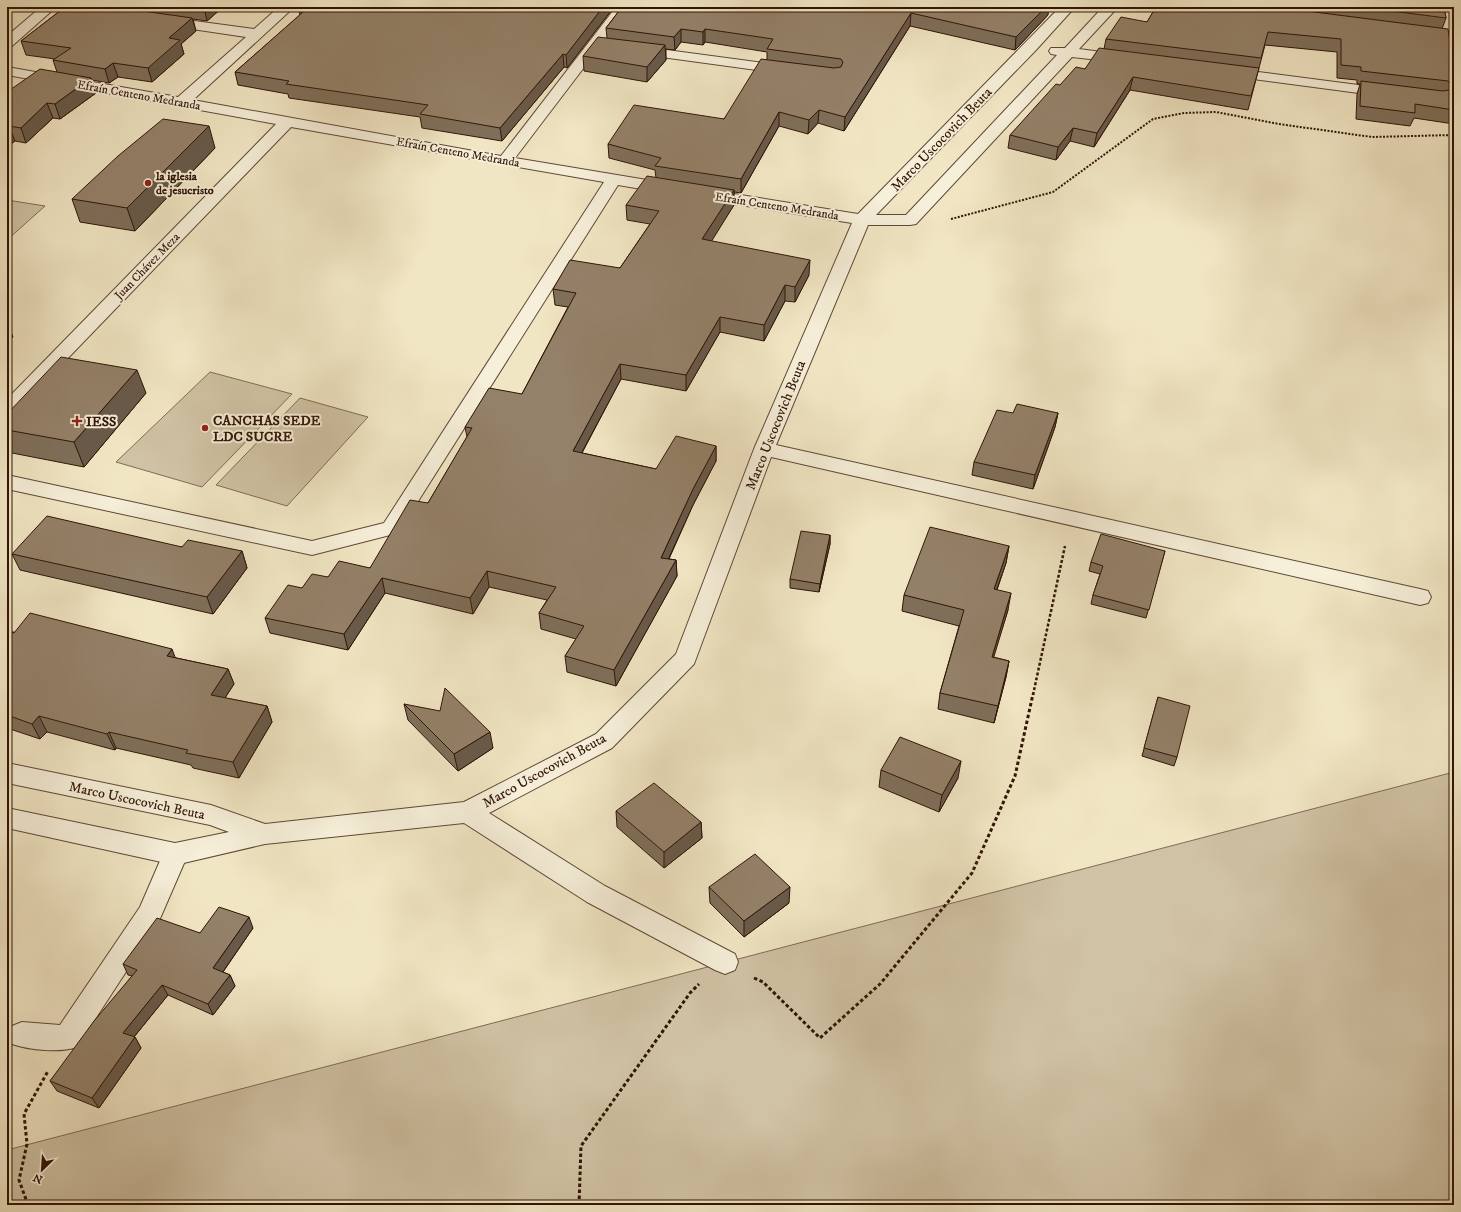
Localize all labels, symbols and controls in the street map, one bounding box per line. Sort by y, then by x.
street label: Efraín Centeno Medranda [76,77,203,114]
street label: Marco Uscocovich Beuta [887,84,996,196]
street label: Efraín Centeno Medranda [395,134,522,171]
place label: la iglesia de jesucristo [155,169,214,198]
marker: la iglesia de jesucristo [143,178,153,188]
street label: Efraín Centeno Medranda [714,189,841,224]
street label: Juan Chávez Meza [111,229,184,304]
street label: Marco Uscocovich Beuta [742,358,810,493]
place label: CANCHAS SEDE LDC SUCRE [213,412,320,446]
place label: IESS [86,413,116,431]
marker: IESS [71,415,83,427]
marker: CANCHAS SEDE LDC SUCRE [200,423,210,433]
street label: Marco Uscocovich Beuta [480,729,610,812]
street label: Marco Uscocovich Beuta [67,778,206,824]
north arrow [22,1150,62,1190]
text: N [31,1170,45,1186]

